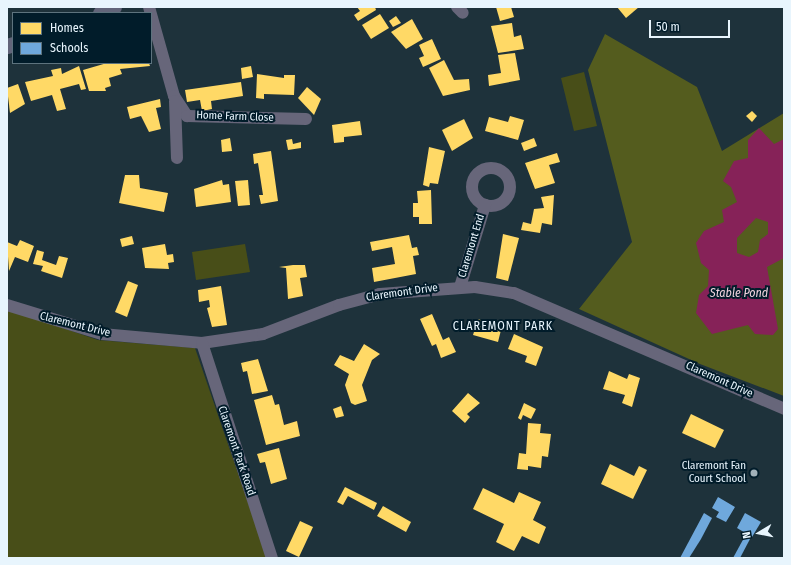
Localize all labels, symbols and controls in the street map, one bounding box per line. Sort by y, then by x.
legend [12,12,152,64]
scale bar [651,12,732,38]
text: 50 m [656,20,680,34]
text: Homes [50,21,84,35]
text: Schools [50,41,88,55]
street label: Home Farm Close [196,109,274,125]
street label: Claremont End [456,213,488,279]
street label: Claremont Drive [365,281,439,305]
water label: Stable Pond [710,287,768,301]
street label: Claremont Drive [38,310,112,340]
district label: CLAREMONT PARK [453,320,553,334]
street label: Claremont Drive [683,359,755,401]
street label: Claremont Park Road [214,404,258,498]
place label: Claremont Fan Court School [682,460,746,486]
marker: Claremont Fan Court School [749,468,759,478]
north arrow [739,513,779,553]
text: N [740,531,754,540]

